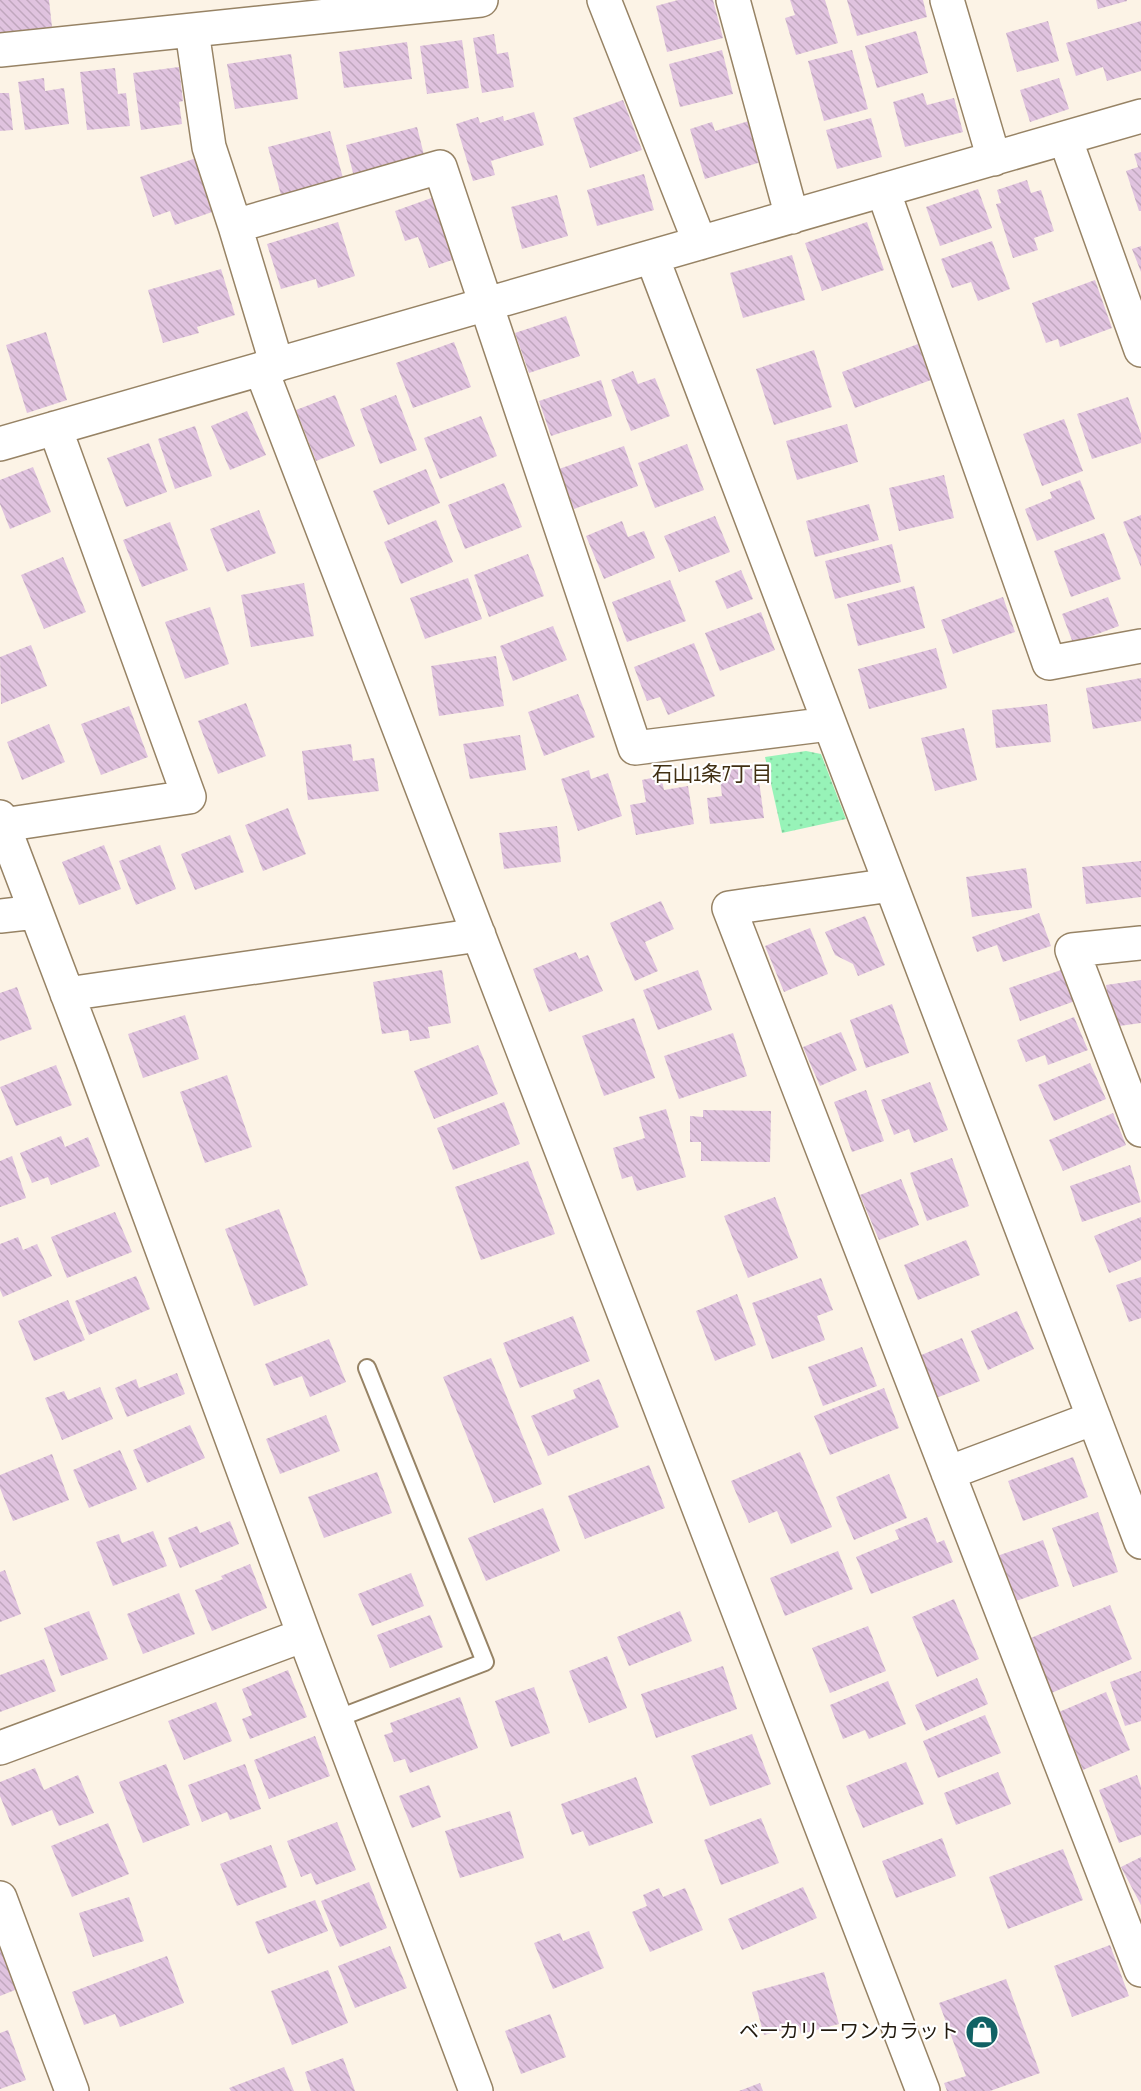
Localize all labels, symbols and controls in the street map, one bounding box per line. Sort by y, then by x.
district label: 石山1条7丁目 [652,762,772,787]
shop icon: ベーカリーワンカラット [964,2014,1000,2050]
place label: ベーカリーワンカラット [739,2020,959,2044]

